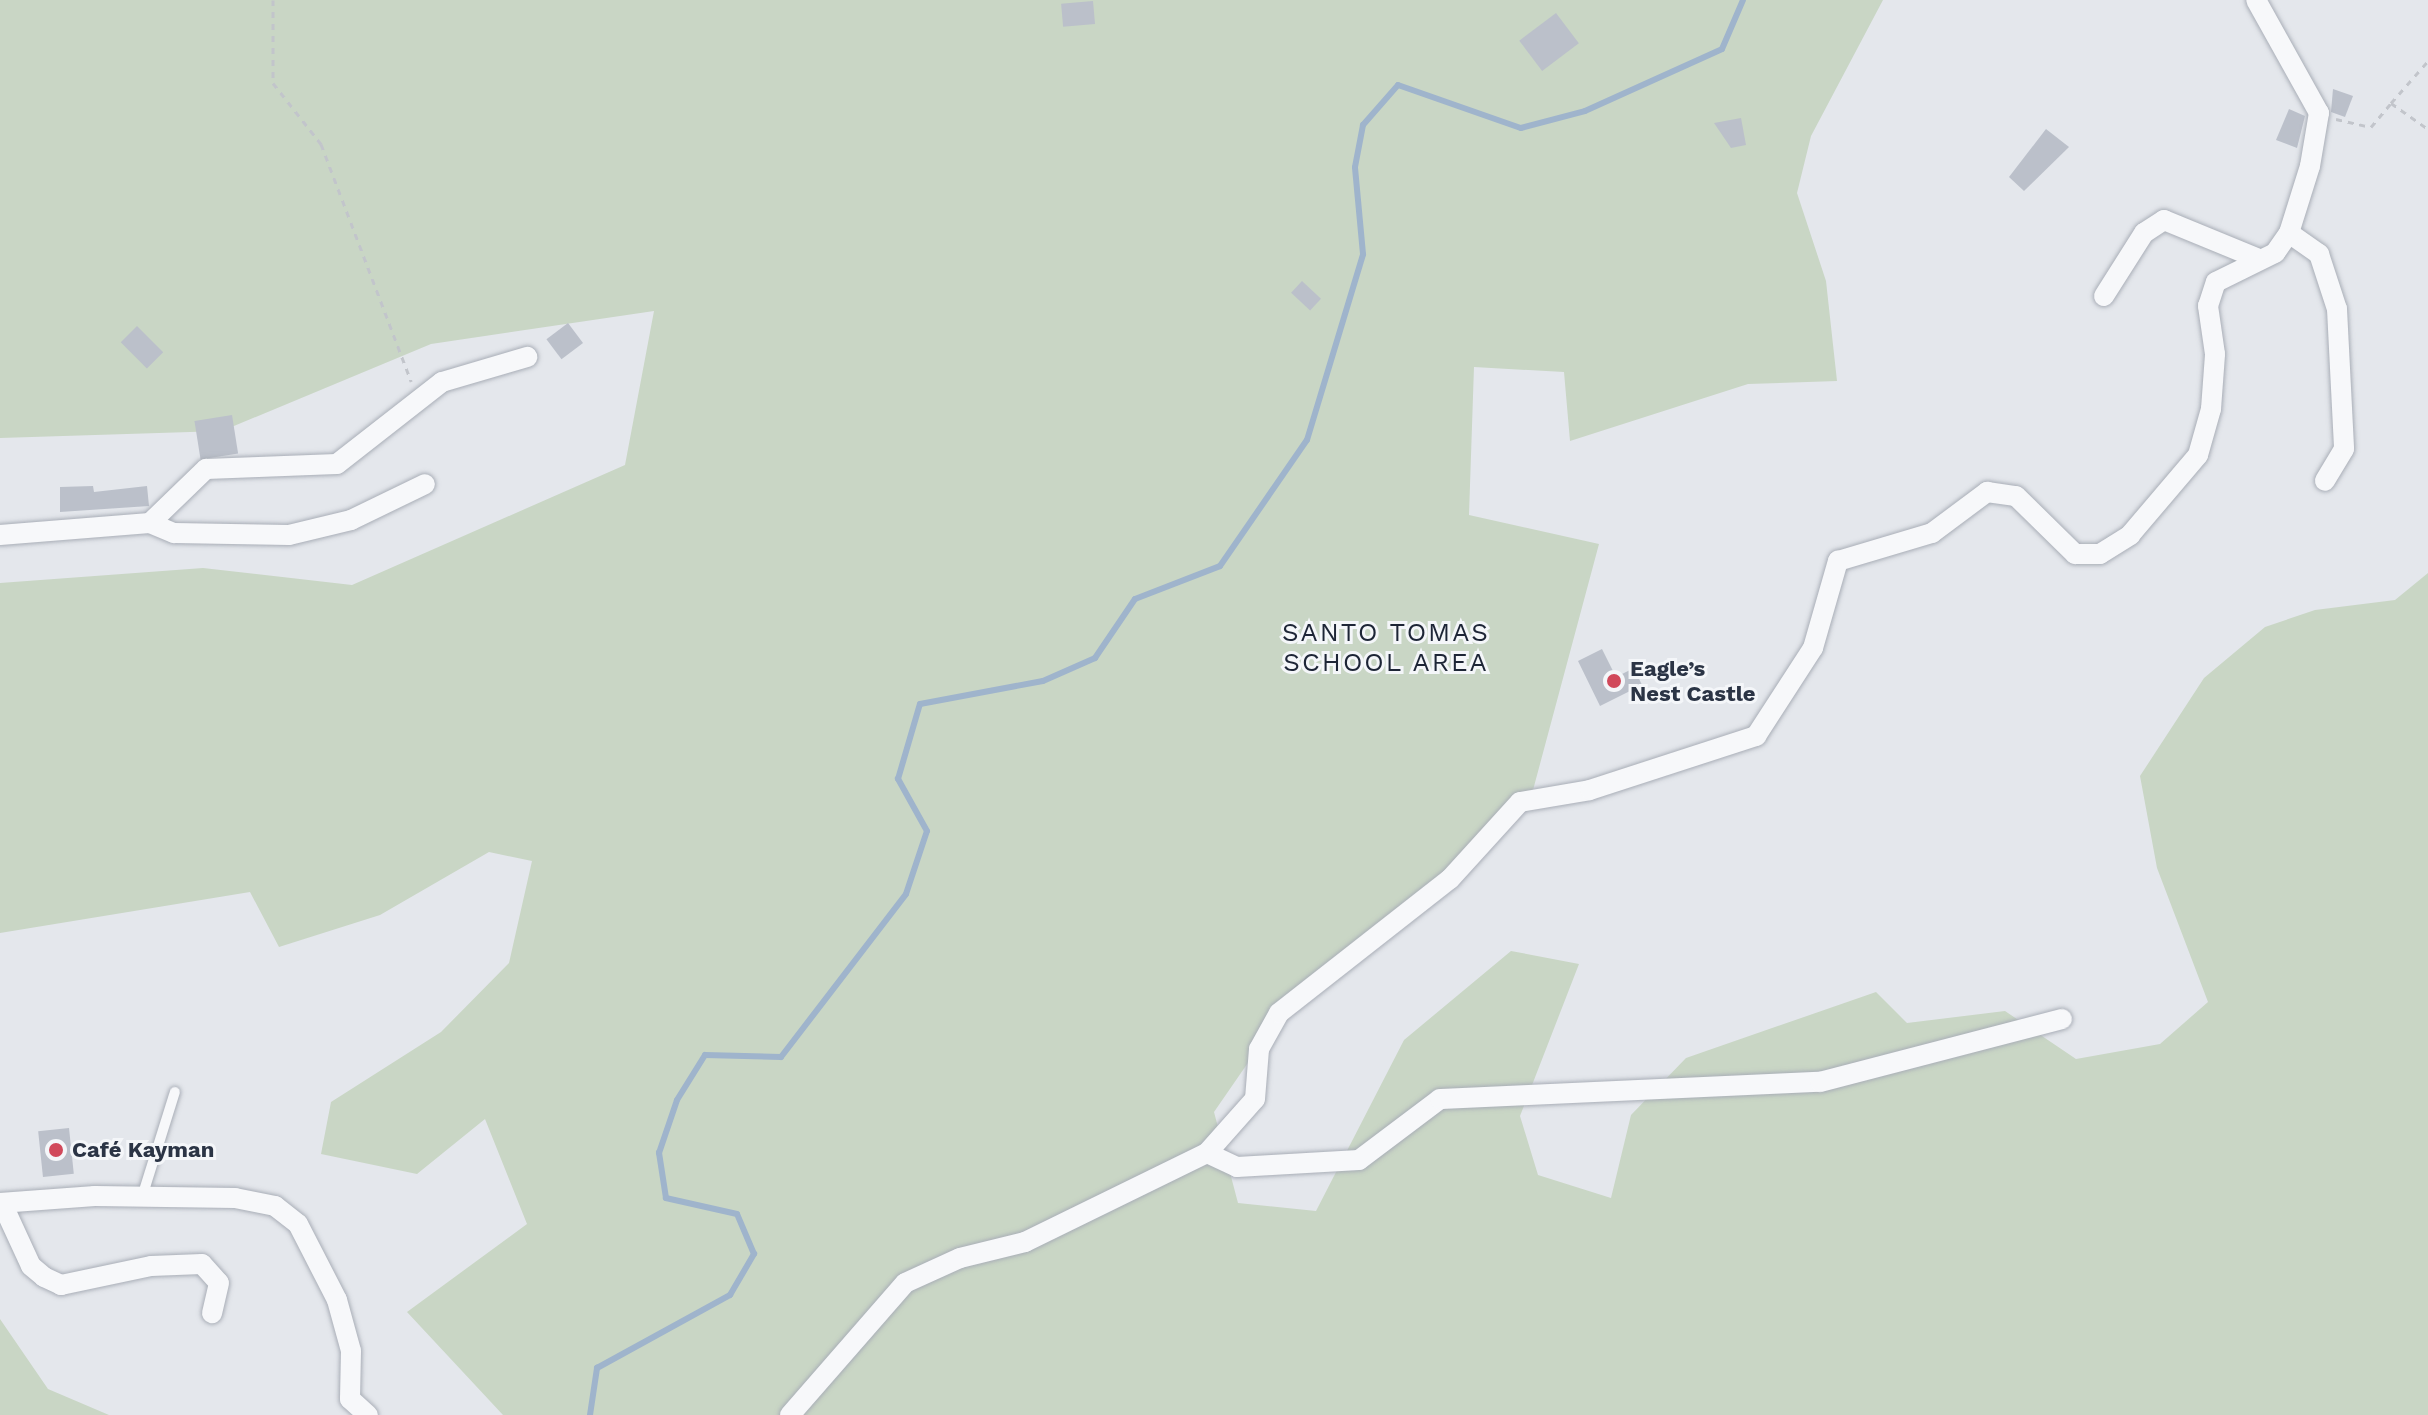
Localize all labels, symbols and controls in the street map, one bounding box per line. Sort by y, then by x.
district label: SANTO TOMAS SCHOOL AREA [1282,617,1490,678]
place label: Eagle’s Nest Castle [1630,655,1756,706]
marker: Eagle’s Nest Castle [1605,672,1623,690]
place label: Café Kayman [72,1137,214,1163]
marker: Café Kayman [47,1141,65,1159]

